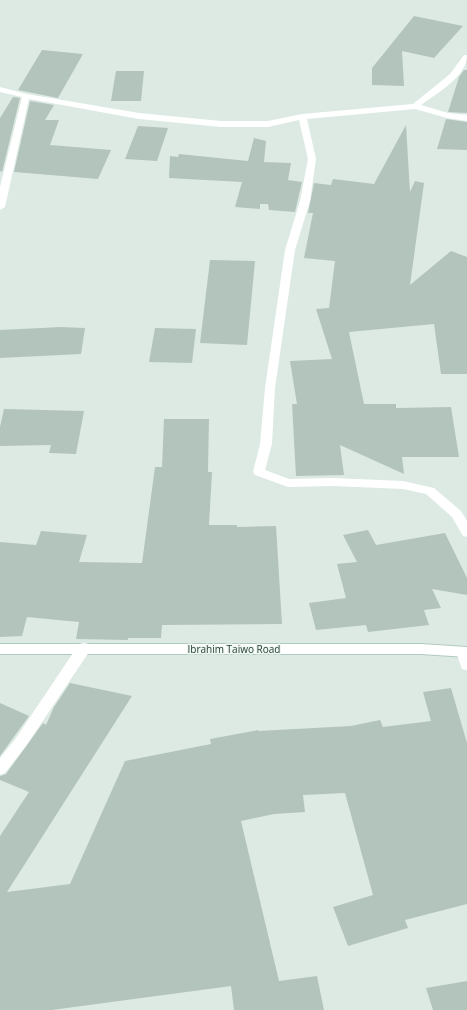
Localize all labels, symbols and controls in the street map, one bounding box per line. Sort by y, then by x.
street label: Ibrahim Taiwo Road [188,642,280,656]

